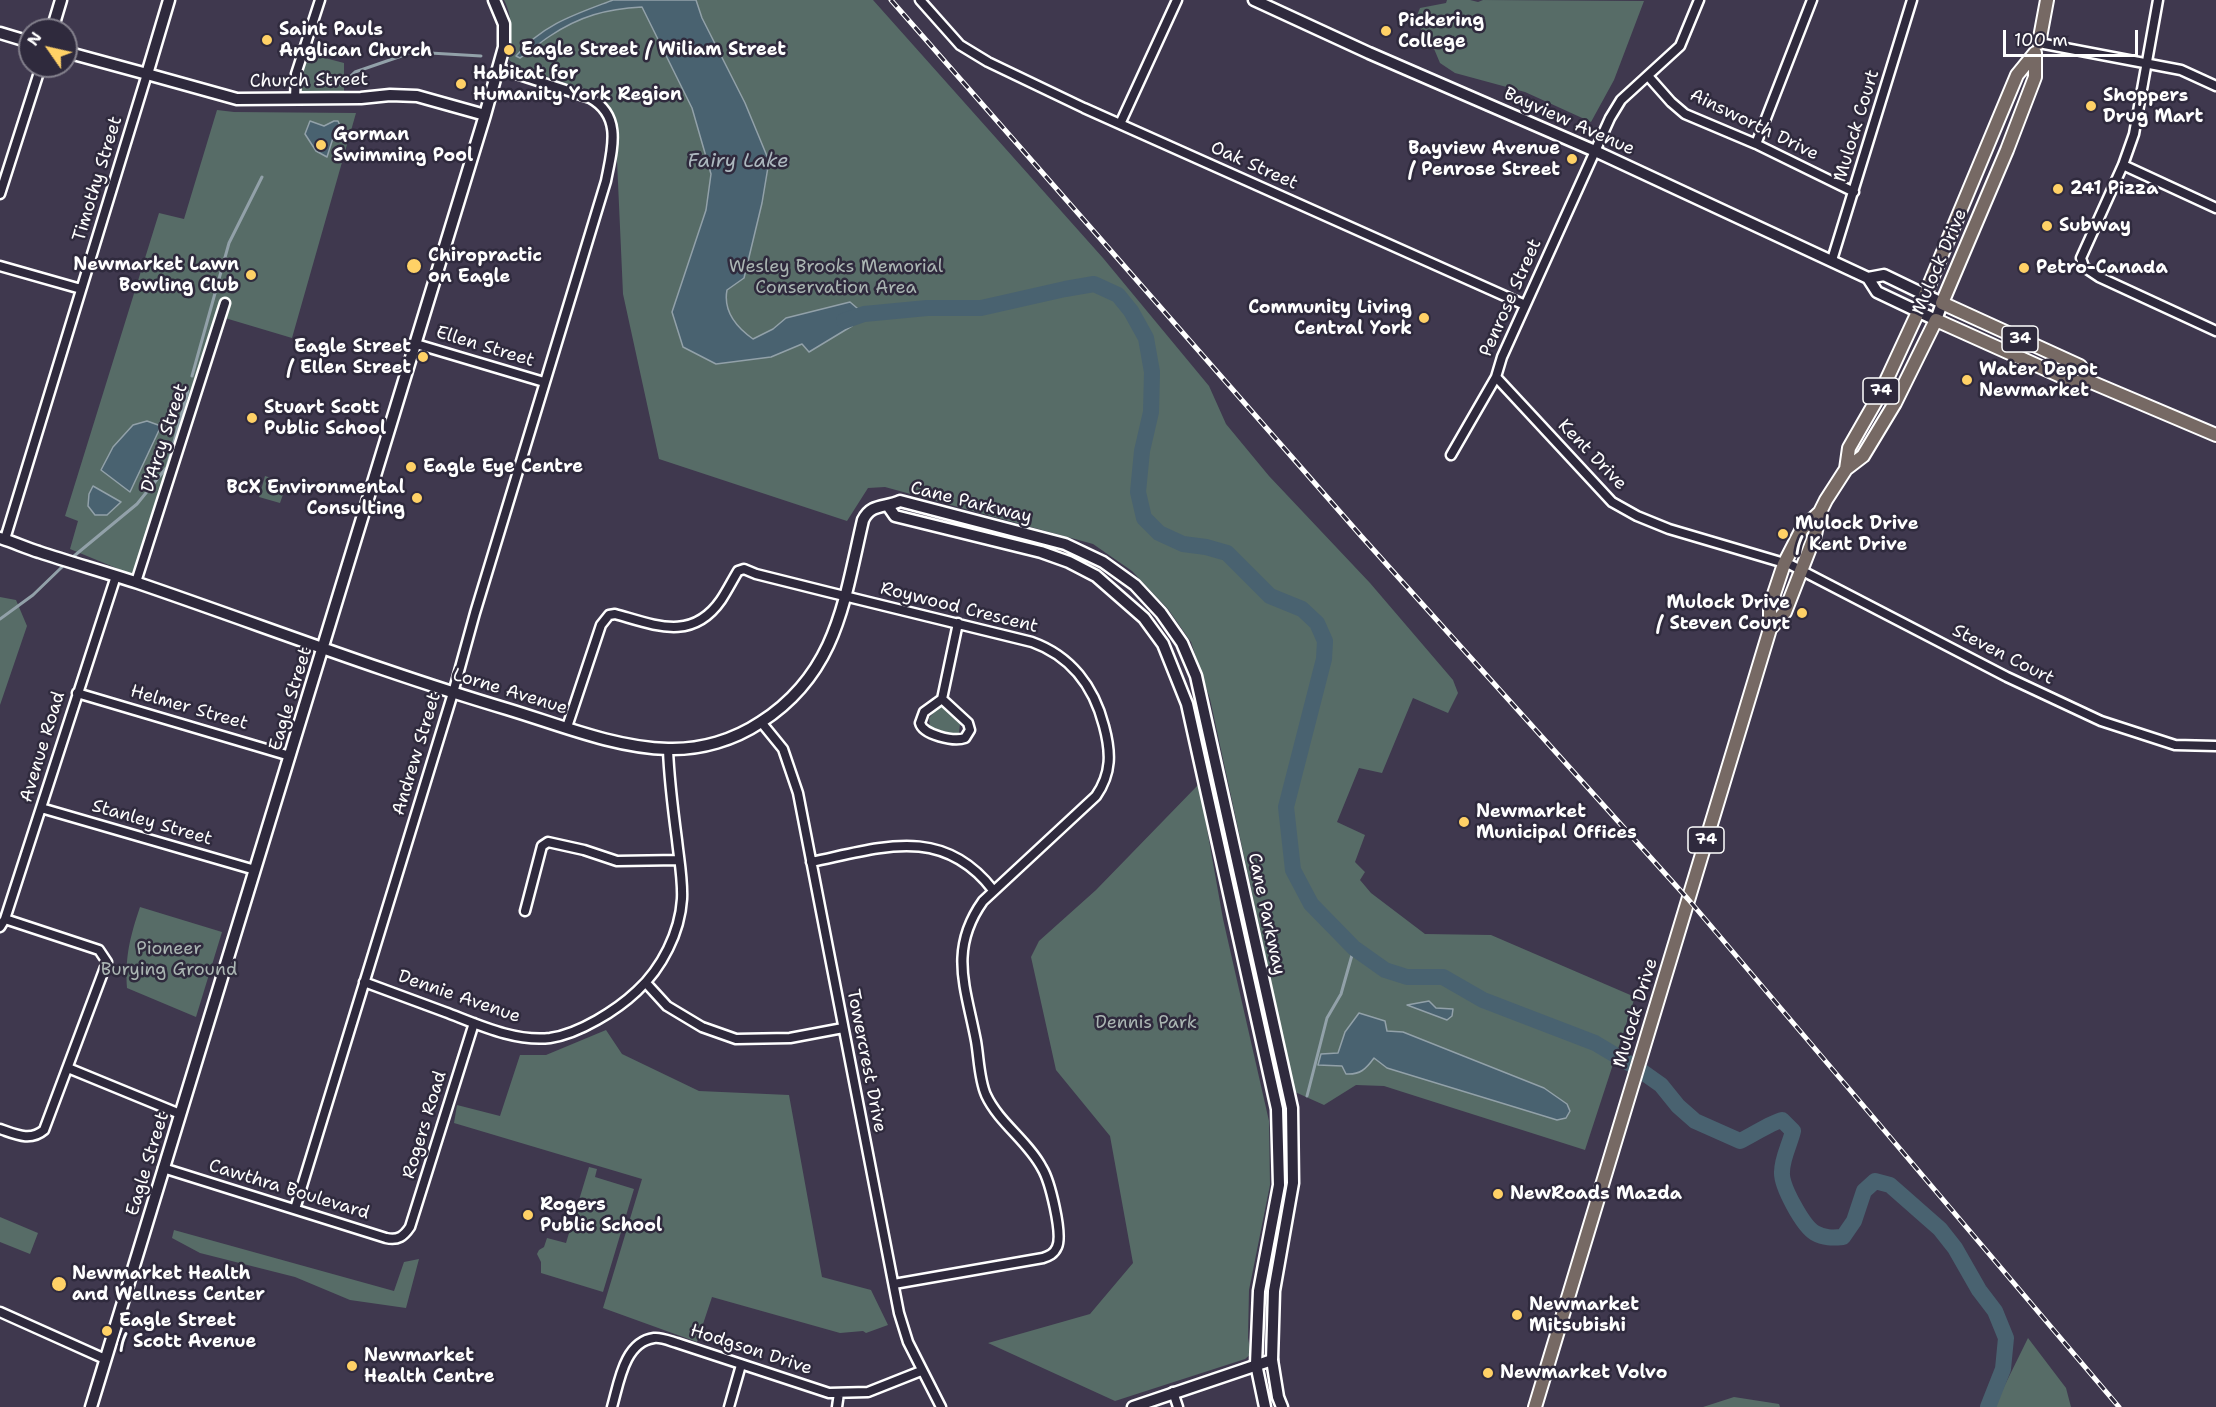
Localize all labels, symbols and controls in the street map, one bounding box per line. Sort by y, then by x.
place label: Pickering College [1398,10,1484,52]
north arrow [18,18,78,78]
scale bar [2006,18,2141,56]
place label: Saint Pauls Anglican Church [279,19,432,62]
marker: Pickering College [1379,24,1393,38]
text: N [22,28,47,50]
text: 100 m [2014,28,2068,52]
marker: Saint Pauls Anglican Church [260,33,274,47]
place label: Eagle Street / Wiliam Street [521,39,786,61]
marker: Eagle Street / Wiliam Street [502,43,516,57]
place label: Habitat for Humanity York Region [473,63,682,106]
street label: Mulock Court [1830,67,1884,185]
street label: Church Street [250,69,368,93]
marker: Habitat for Humanity York Region [454,77,468,91]
street label: Bayview Avenue [1500,83,1638,161]
street label: Ainsworth Drive [1686,84,1822,166]
place label: Shoppers Drug Mart [2103,85,2203,128]
marker: Shoppers Drug Mart [2084,99,2098,113]
street label: Timothy Street [69,114,127,244]
place label: Gorman Swimming Pool [333,124,473,166]
street label: Oak Street [1207,137,1301,195]
marker: Gorman Swimming Pool [314,138,328,152]
place label: Bayview Avenue / Penrose Street [1407,138,1560,180]
water label: Fairy Lake [687,150,789,174]
marker: Bayview Avenue / Penrose Street [1565,152,1579,166]
place label: 241 Pizza [2070,178,2158,200]
marker: 241 Pizza [2051,182,2065,196]
street label: Mulock Drive [1908,206,1972,318]
place label: Subway [2059,215,2131,237]
marker: Subway [2040,219,2054,233]
street label: Penrose Street [1475,236,1547,360]
place label: Chiropractic on Eagle [428,245,542,288]
place label: Newmarket Lawn Bowling Club [73,254,239,296]
park label: Wesley Brooks Memorial Conservation Area [729,256,943,298]
marker: Chiropractic on Eagle [405,257,423,275]
place label: Petro-Canada [2036,257,2168,279]
marker: Petro-Canada [2017,261,2031,275]
marker: Newmarket Lawn Bowling Club [244,268,258,282]
place label: Community Living Central York [1248,297,1412,340]
marker: Community Living Central York [1417,311,1431,325]
street label: Ellen Street [433,322,537,372]
road number: 34 [2002,326,2038,352]
place label: Eagle Street / Ellen Street [286,336,411,378]
marker: Eagle Street / Ellen Street [416,350,430,364]
place label: Water Depot Newmarket [1979,359,2098,401]
marker: Water Depot Newmarket [1960,373,1974,387]
road number: 74 [1863,378,1899,404]
street label: D'Arcy Street [137,381,193,495]
place label: Stuart Scott Public School [264,397,386,440]
marker: Stuart Scott Public School [245,411,259,425]
street label: Kent Drive [1553,415,1631,495]
place label: Eagle Eye Centre [423,456,583,478]
marker: Eagle Eye Centre [404,460,418,474]
place label: BCX Environmental Consulting [226,477,405,520]
street label: Cane Parkway [908,477,1034,529]
marker: BCX Environmental Consulting [410,491,424,505]
place label: Mulock Drive / Kent Drive [1795,513,1918,556]
marker: Mulock Drive / Kent Drive [1776,527,1790,541]
street label: Roywood Crescent [878,578,1040,638]
place label: Mulock Drive / Steven Court [1655,592,1790,634]
marker: Mulock Drive / Steven Court [1795,606,1809,620]
street label: Steven Court [1949,620,2057,690]
street label: Eagle Street [265,645,317,753]
street label: Lorne Avenue [450,664,570,720]
street label: Helmer Street [128,681,250,735]
street label: Avenue Road [16,689,70,805]
street label: Andrew Street [388,690,446,818]
street label: Stanley Street [89,796,215,850]
place label: Newmarket Municipal Offices [1476,801,1637,844]
marker: Newmarket Municipal Offices [1457,815,1471,829]
road number: 74 [1688,827,1724,853]
street label: Cane Parkway [1243,851,1289,977]
park label: Pioneer Burying Ground [101,938,237,980]
street label: Mulock Drive [1609,956,1663,1070]
street label: Dennie Avenue [395,966,523,1028]
street label: Towercrest Drive [842,988,890,1134]
park label: Dennis Park [1095,1012,1197,1034]
street label: Rogers Road [398,1068,452,1182]
street label: Eagle Street [122,1110,174,1218]
street label: Cawthra Boulevard [206,1155,372,1225]
place label: NewRoads Mazda [1510,1183,1682,1205]
marker: NewRoads Mazda [1491,1187,1505,1201]
place label: Rogers Public School [540,1194,662,1236]
marker: Rogers Public School [521,1208,535,1222]
place label: Newmarket Health and Wellness Center [72,1263,265,1306]
marker: Newmarket Health and Wellness Center [50,1275,68,1293]
place label: Newmarket Mitsubishi [1529,1294,1639,1336]
marker: Newmarket Mitsubishi [1510,1308,1524,1322]
place label: Eagle Street / Scott Avenue [119,1310,256,1352]
street label: Hodgson Drive [687,1320,815,1380]
marker: Eagle Street / Scott Avenue [100,1324,114,1338]
place label: Newmarket Health Centre [364,1345,495,1388]
marker: Newmarket Health Centre [345,1359,359,1373]
place label: Newmarket Volvo [1500,1362,1667,1384]
marker: Newmarket Volvo [1481,1366,1495,1380]

